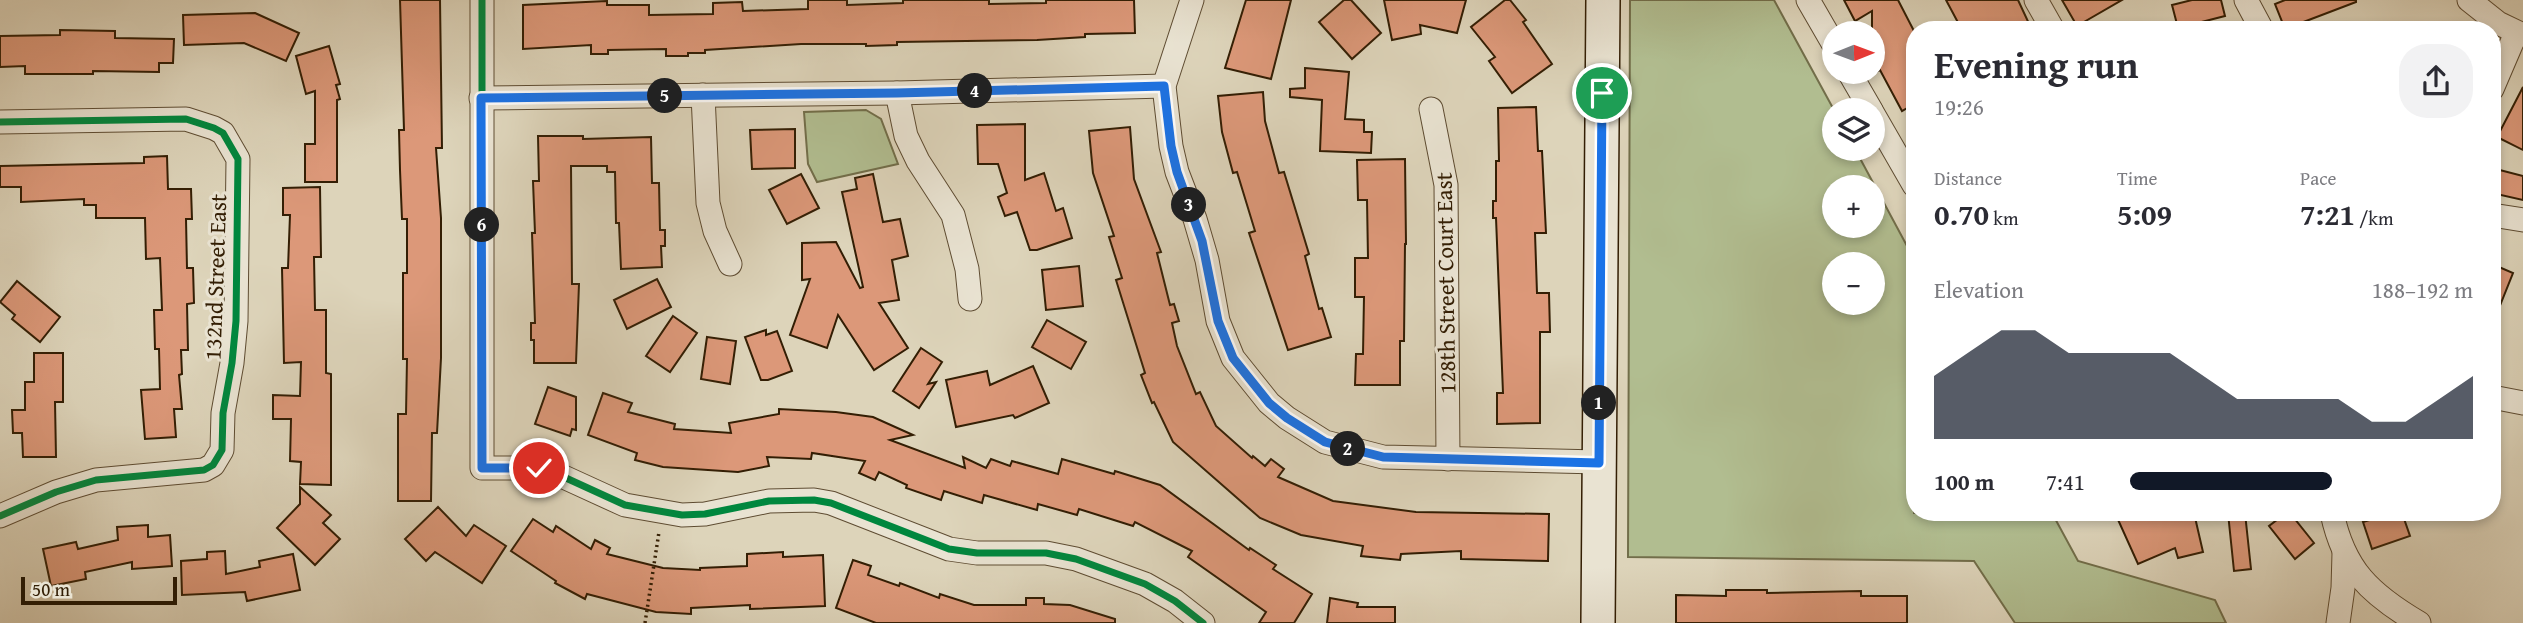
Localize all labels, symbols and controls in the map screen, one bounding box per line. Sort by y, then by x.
north arrow [1822,21,1885,84]
map controls [1822,21,1885,315]
text: Evening run [1934,36,2138,92]
button: share [2399,44,2473,118]
pin [1572,63,1632,123]
pin: 4 [958,74,992,108]
icon: arrive [1583,74,1621,112]
text: 4 [970,76,979,104]
pin: 5 [648,78,682,114]
text: 5 [660,81,669,109]
text: 19:26 [1934,90,1984,123]
button: layers [1822,98,1885,161]
text: Distance [1934,164,2002,192]
text: Time [2117,164,2157,192]
text: Pace [2300,164,2337,192]
street label: 128th Street Court East [1427,172,1463,394]
button: + [1822,175,1885,238]
pin: 3 [1172,188,1206,222]
text: 3 [1184,190,1193,218]
text: 0.70 [1934,192,1989,236]
text: 5:09 [2117,192,2172,236]
text: 7:21 [2300,192,2355,236]
street label: 132nd Street East [196,193,234,361]
text: km [1989,204,2018,232]
text: /km [2355,204,2393,232]
pin: 6 [464,208,500,243]
text: 6 [477,210,486,238]
button: − [1822,252,1885,315]
text: Elevation [1934,273,2024,306]
text: 188–192 m [2372,273,2473,306]
pin: 1 [1582,386,1616,420]
text: 1 [1594,388,1603,416]
pin: 2 [1330,432,1366,466]
text: 2 [1343,434,1352,462]
pin [509,438,569,498]
icon: check [520,449,558,487]
text: 100 m [1934,465,1995,498]
text: 7:41 [2046,465,2085,498]
scale bar [21,574,177,606]
text: 50 m [32,575,70,603]

